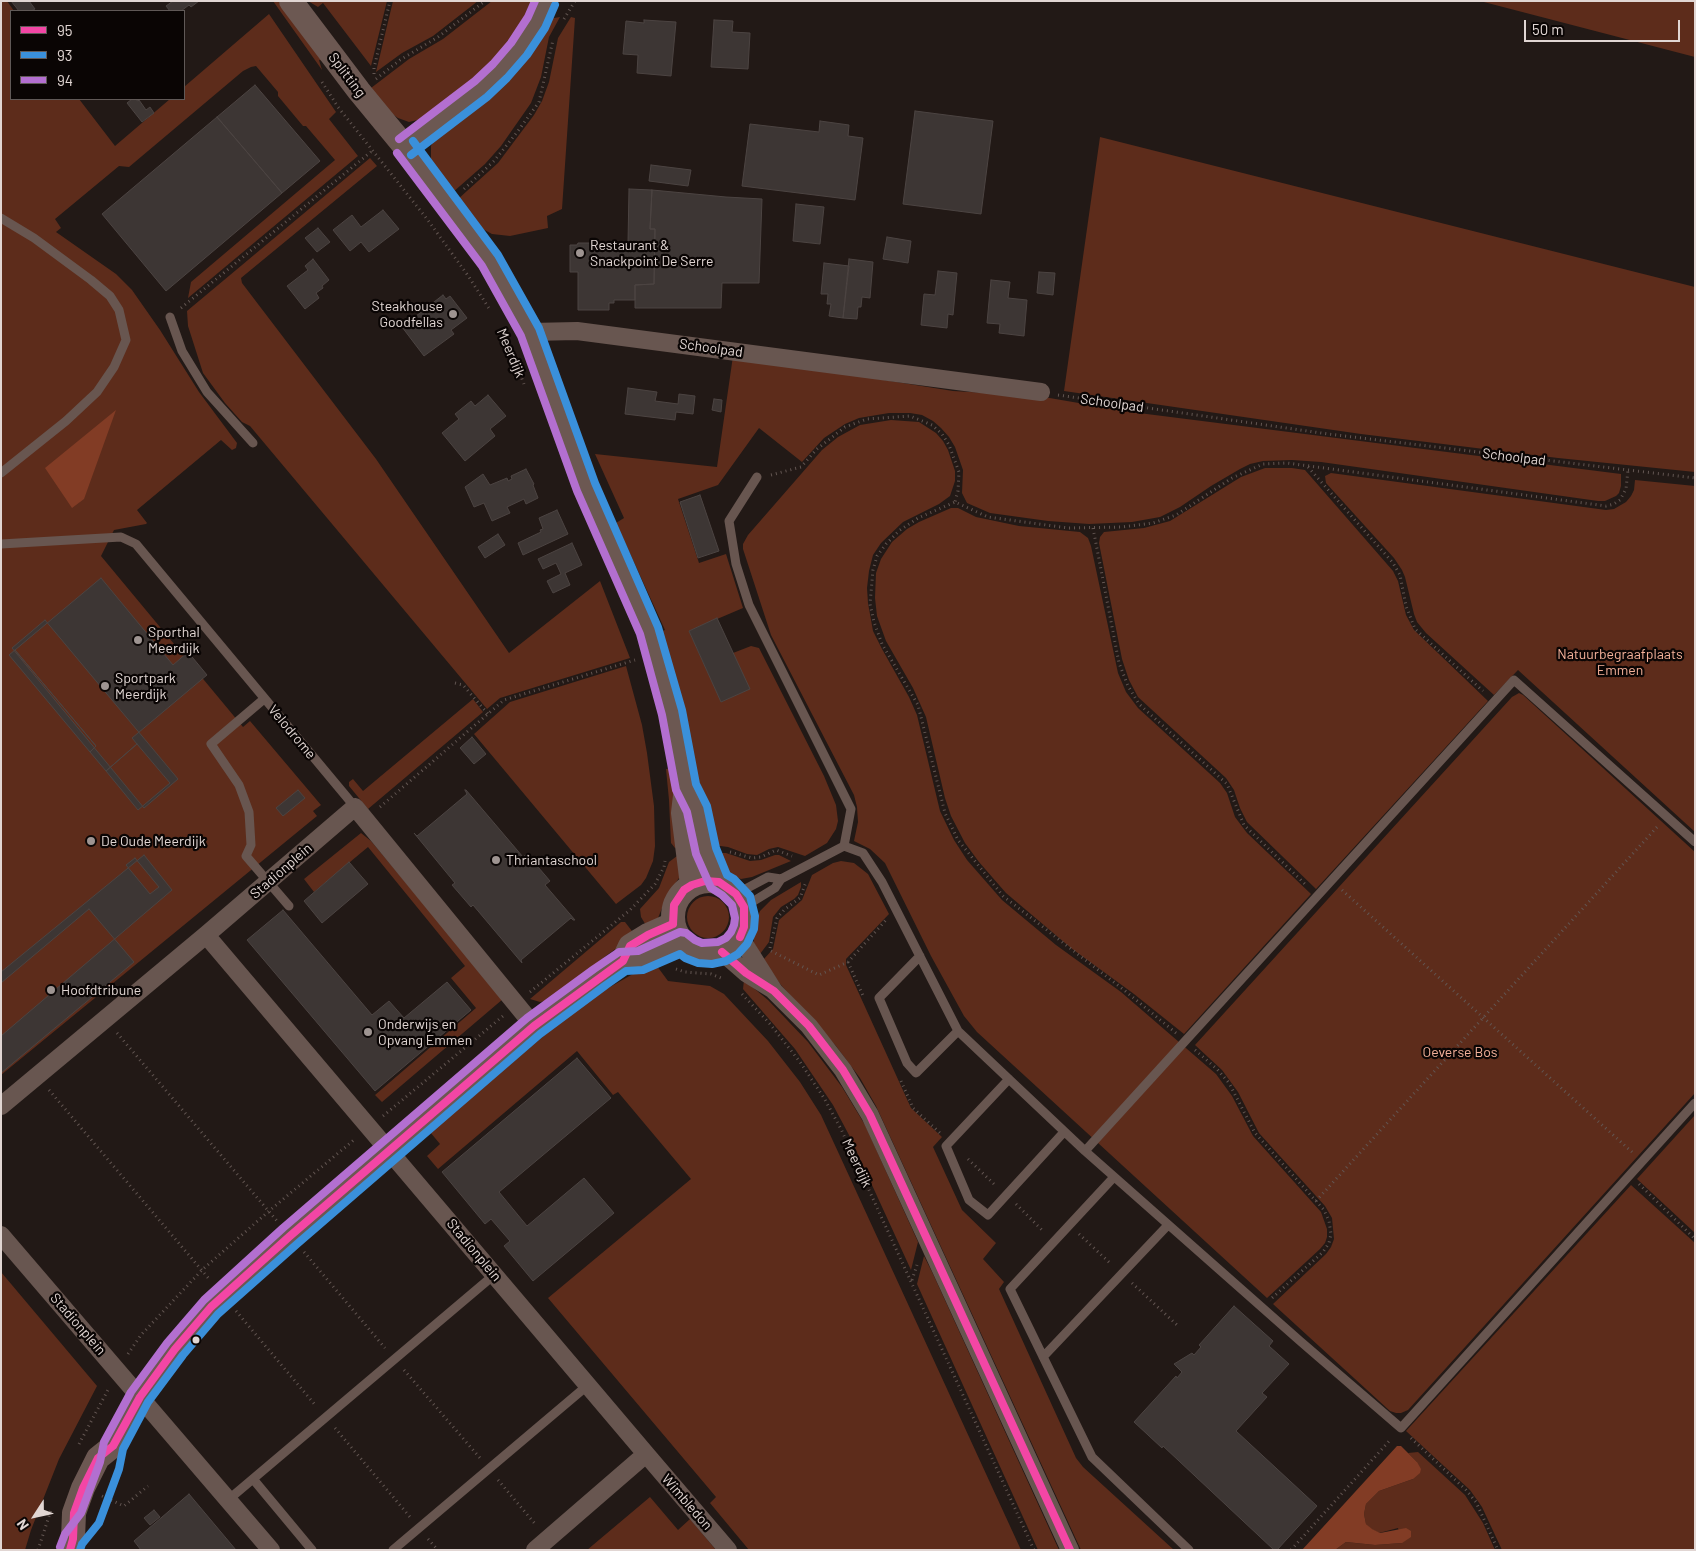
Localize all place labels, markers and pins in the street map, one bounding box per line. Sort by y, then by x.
place label: Restaurant & Snackpoint De Serre [590,237,714,270]
marker: Restaurant & Snackpoint De Serre [574,247,586,259]
place label: Steakhouse Goodfellas [372,298,443,331]
marker: Steakhouse Goodfellas [447,308,459,320]
place label: Sporthal Meerdijk [148,624,200,656]
marker: Sporthal Meerdijk [132,634,144,646]
place label: Sportpark Meerdijk [115,670,176,702]
marker: Sportpark Meerdijk [99,680,111,692]
place label: De Oude Meerdijk [101,833,206,849]
marker: De Oude Meerdijk [85,835,97,847]
place label: Thriantaschool [506,852,597,868]
marker: Thriantaschool [490,854,502,866]
place label: Hoofdtribune [61,982,141,998]
marker: Hoofdtribune [45,984,57,996]
place label: Onderwijs en Opvang Emmen [378,1016,472,1048]
marker: Onderwijs en Opvang Emmen [362,1026,374,1038]
unlabelled marker [191,1335,201,1345]

